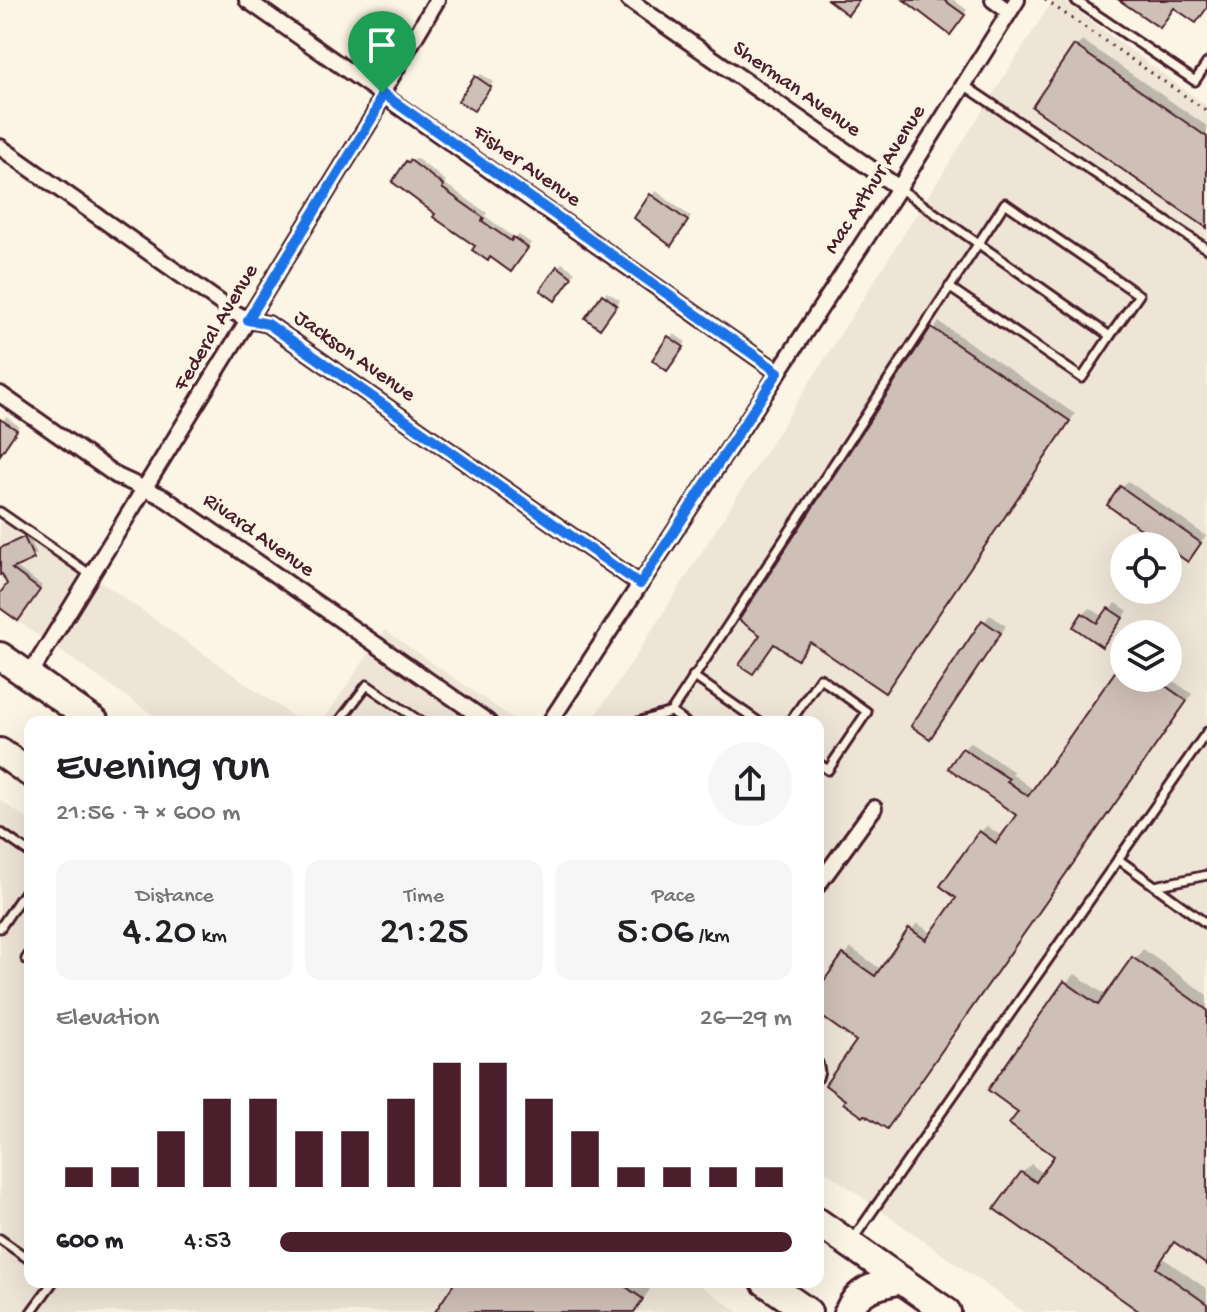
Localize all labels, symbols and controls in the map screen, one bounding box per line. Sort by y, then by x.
pin [348,11,416,93]
icon: arrive [360,23,404,67]
street label: Sherman Avenue [727,36,866,144]
street label: Mac Arthur Avenue [820,100,933,259]
street label: Fisher Avenue [466,120,586,214]
street label: Federal Avenue [168,259,265,397]
street label: Jackson Avenue [288,305,420,409]
street label: Rivard Avenue [197,488,319,584]
map controls [1110,532,1182,692]
button: locate [1110,532,1182,604]
button: layers [1110,620,1182,692]
button: share [708,742,792,826]
text: Evening run [56,743,269,795]
text: 21:56 · 7 × 600 m [56,799,240,830]
text: Distance [136,884,214,910]
text: Time [404,884,444,910]
text: Pace [652,884,695,910]
text: 4.20 [122,910,196,957]
text: 21:25 [380,910,468,957]
text: 5:06 [617,910,694,957]
text: km [196,924,227,950]
text: /km [694,924,730,950]
text: Elevation [56,1004,159,1035]
text: 26–29 m [700,1004,792,1035]
text: 600 m [56,1227,123,1258]
text: 4:53 [184,1227,232,1258]

